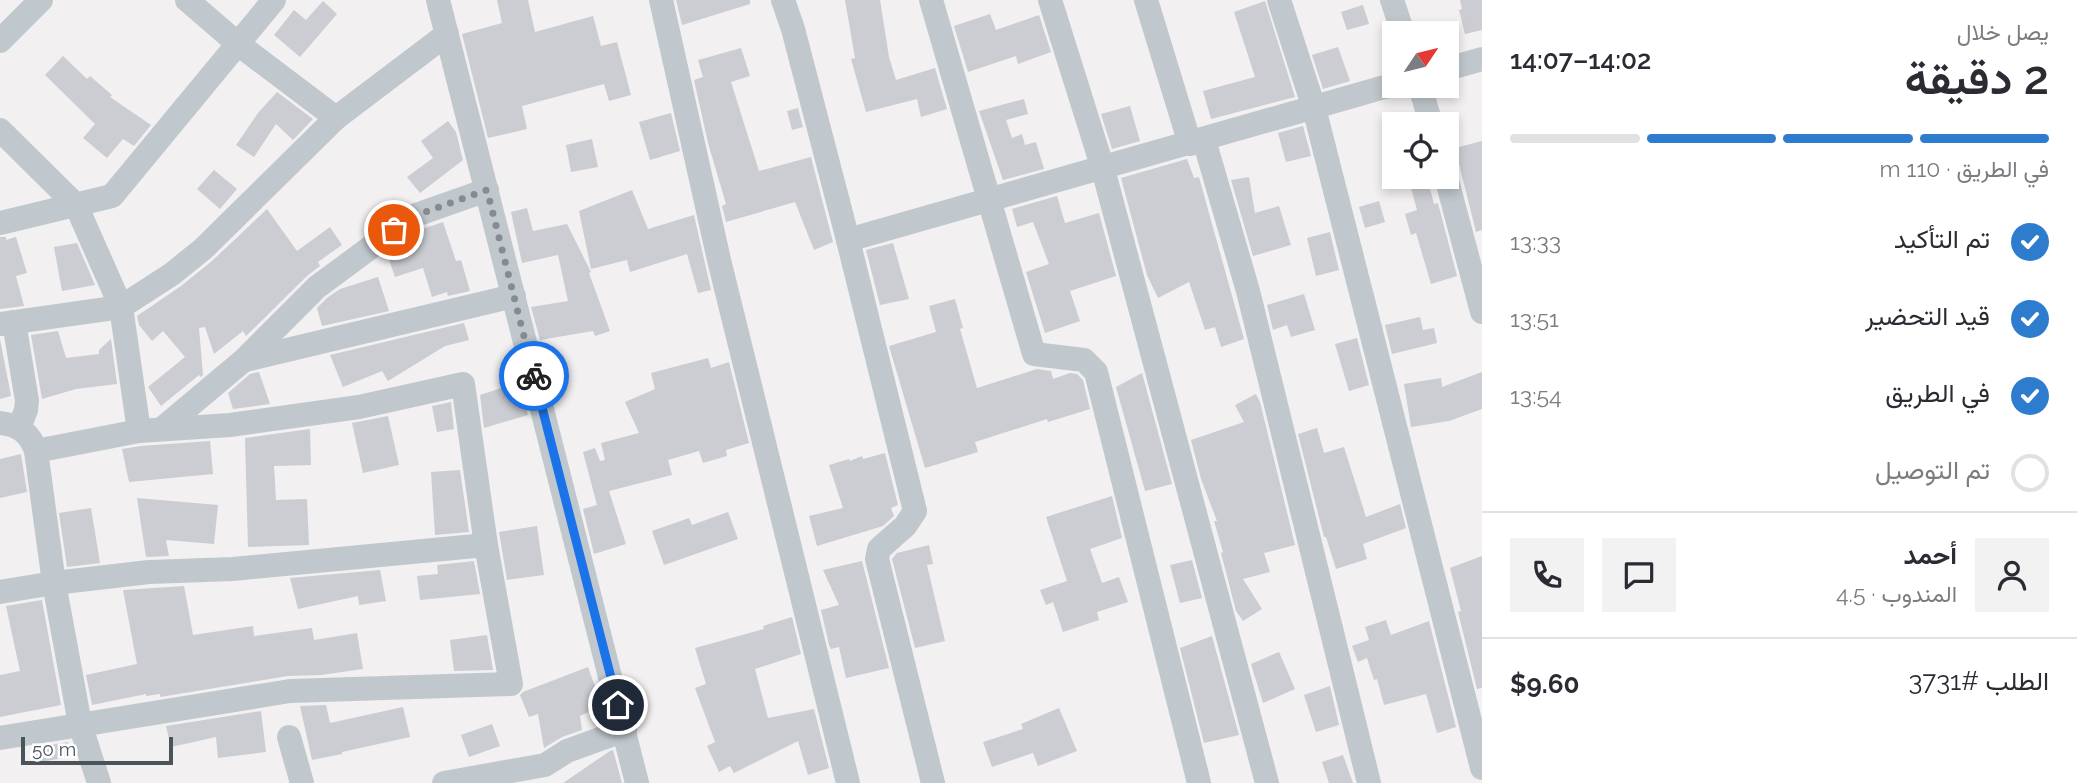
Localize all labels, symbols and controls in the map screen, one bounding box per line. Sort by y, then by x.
text: يصل خلال [1957,18,2049,45]
north arrow [1382,21,1460,98]
map controls [1382,21,1459,189]
text: 14:02–14:07 [1510,45,1651,75]
text: 2 دقيقة [1904,51,2049,105]
button: locate [1382,112,1459,189]
text: في الطريق · 110 m [1880,155,2049,182]
pin [364,200,424,260]
icon: bag [375,211,413,249]
icon: check [2011,223,2049,261]
text: تم التأكيد [1894,224,1990,254]
text: 13:33 [1510,228,1561,255]
icon: check [2011,300,2049,338]
text: قيد التحضير [1865,301,1990,331]
text: 13:51 [1510,305,1559,332]
courier [499,341,569,411]
icon: bike [515,357,553,395]
icon: check [2011,377,2049,415]
text: في الطريق [1885,378,1990,408]
text: 13:54 [1510,382,1562,409]
text: تم التوصيل [1875,455,1990,485]
button: phone [1510,538,1584,612]
button: chat [1602,538,1676,612]
button: person [1975,538,2049,612]
text: أحمد [1904,540,1957,570]
text: المندوب · 4.5 [1836,580,1957,607]
text: الطلب #3731 [1909,666,2049,696]
text: $9.60 [1510,669,1579,699]
pin [588,675,648,735]
icon: home [599,686,637,724]
scale bar [21,734,173,766]
text: 50 m [32,738,76,760]

